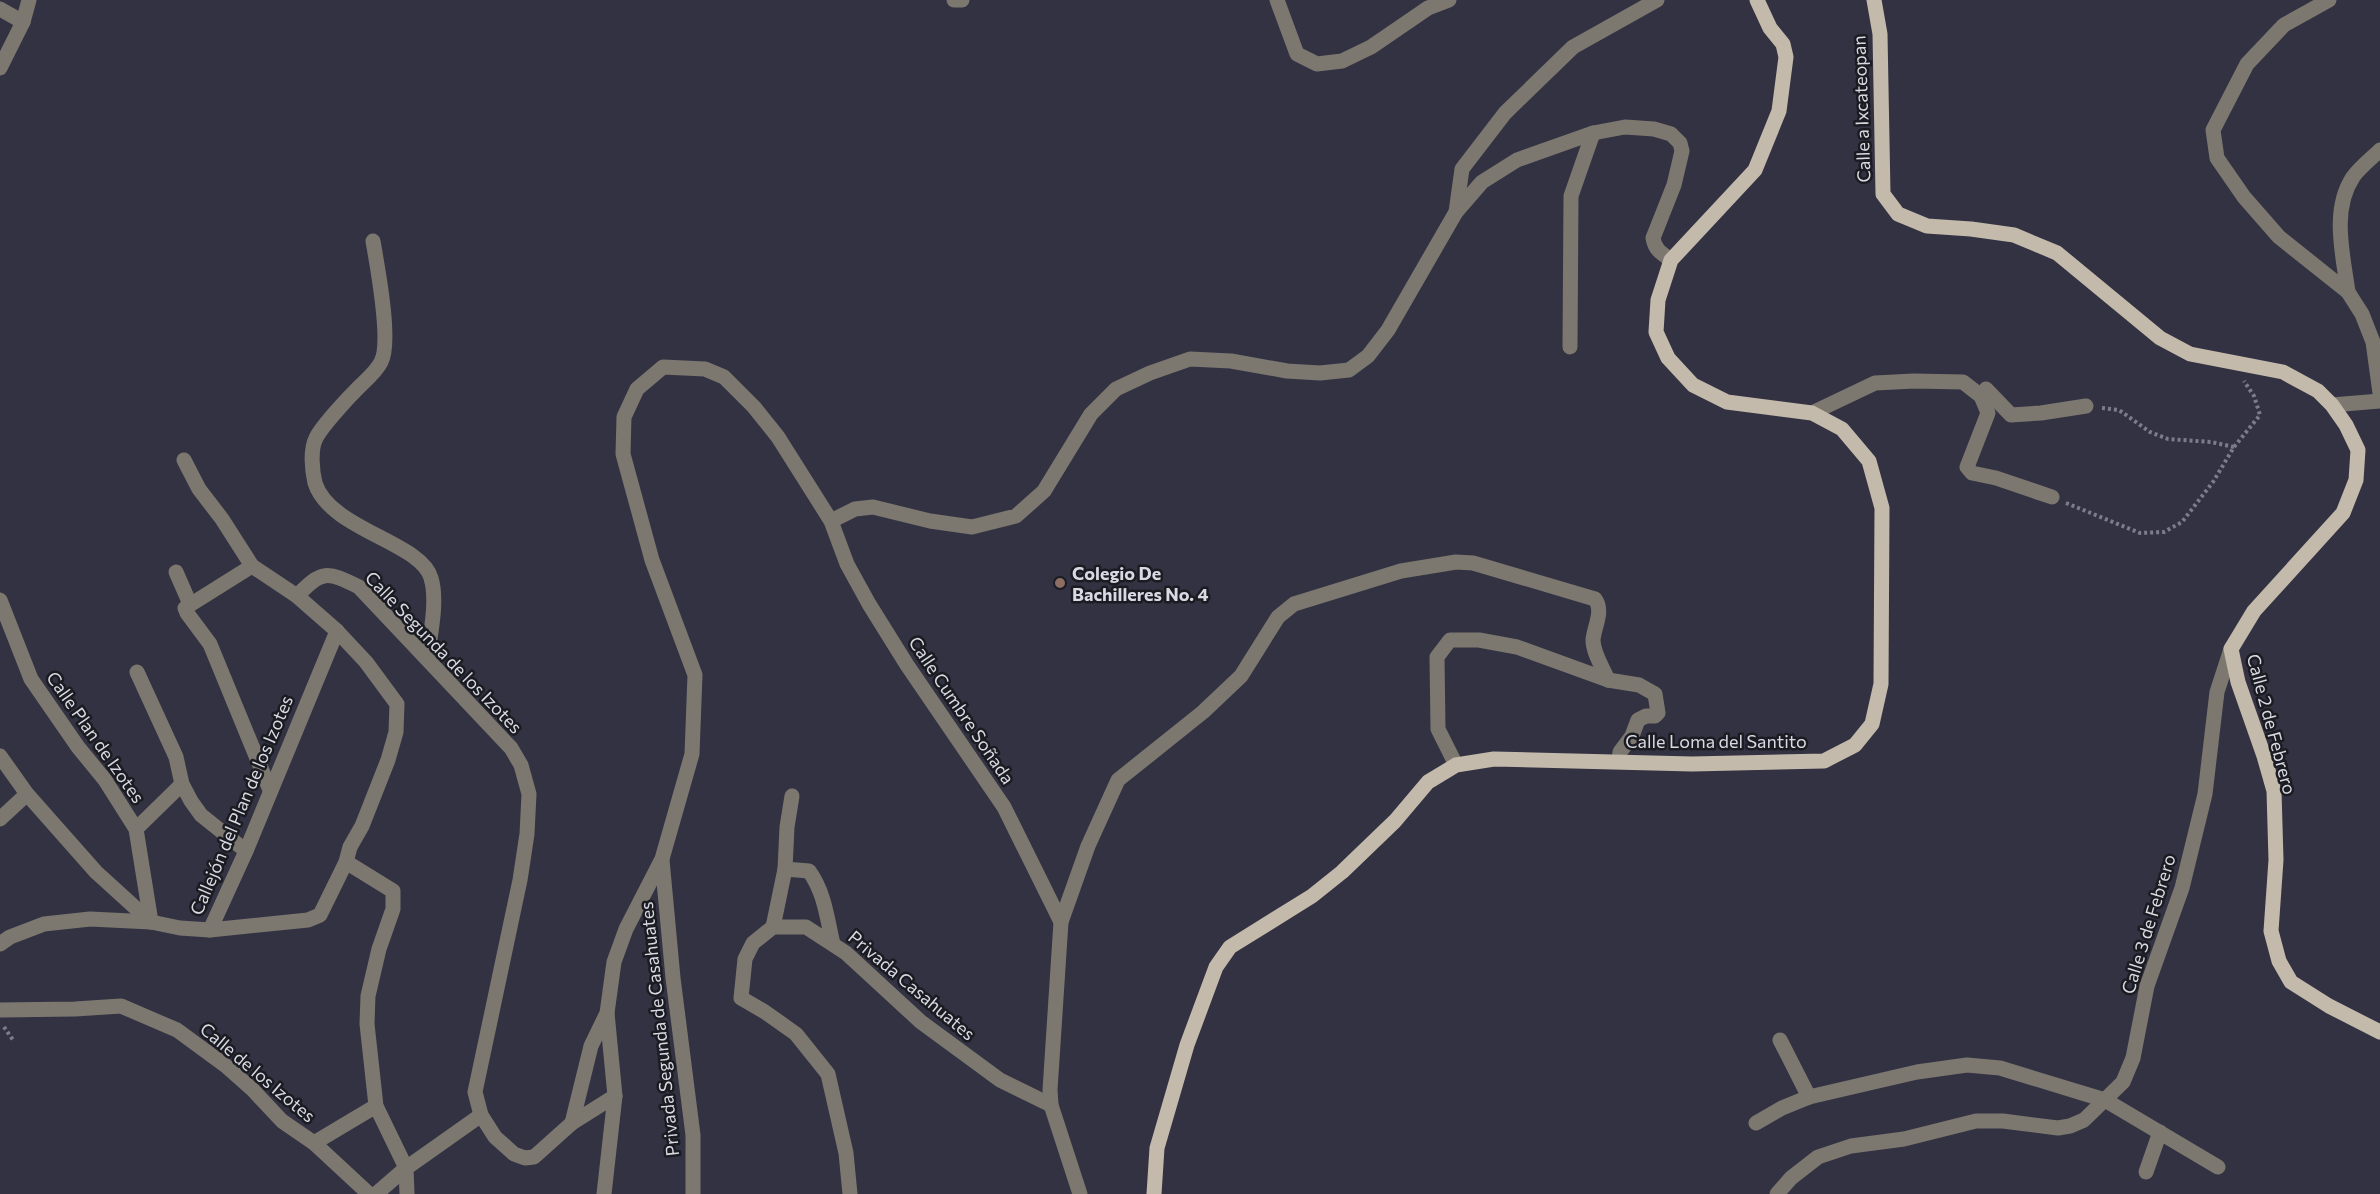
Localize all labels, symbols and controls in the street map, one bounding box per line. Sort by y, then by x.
street label: Calle a Ixcateopan [1847,35,1875,183]
place label: Colegio De Bachilleres No. 4 [1072,562,1209,605]
street label: Calle Segunda de los Izotes [361,566,527,738]
marker: Colegio De Bachilleres No. 4 [1053,576,1067,590]
street label: Calle Cumbre Soñada [904,632,1020,788]
street label: Calle 2 de Febrero [2243,651,2301,797]
street label: Calle Plan de Izotes [42,667,150,807]
street label: Callejón del Plan de los Izotes [185,692,297,918]
street label: Calle Loma del Santito [1625,730,1807,752]
street label: Calle 3 de Febrero [2116,851,2180,997]
street label: Privada Segunda de Casahuates [635,901,683,1157]
street label: Privada Casahuates [844,926,980,1044]
street label: Calle de los Izotes [196,1017,320,1127]

